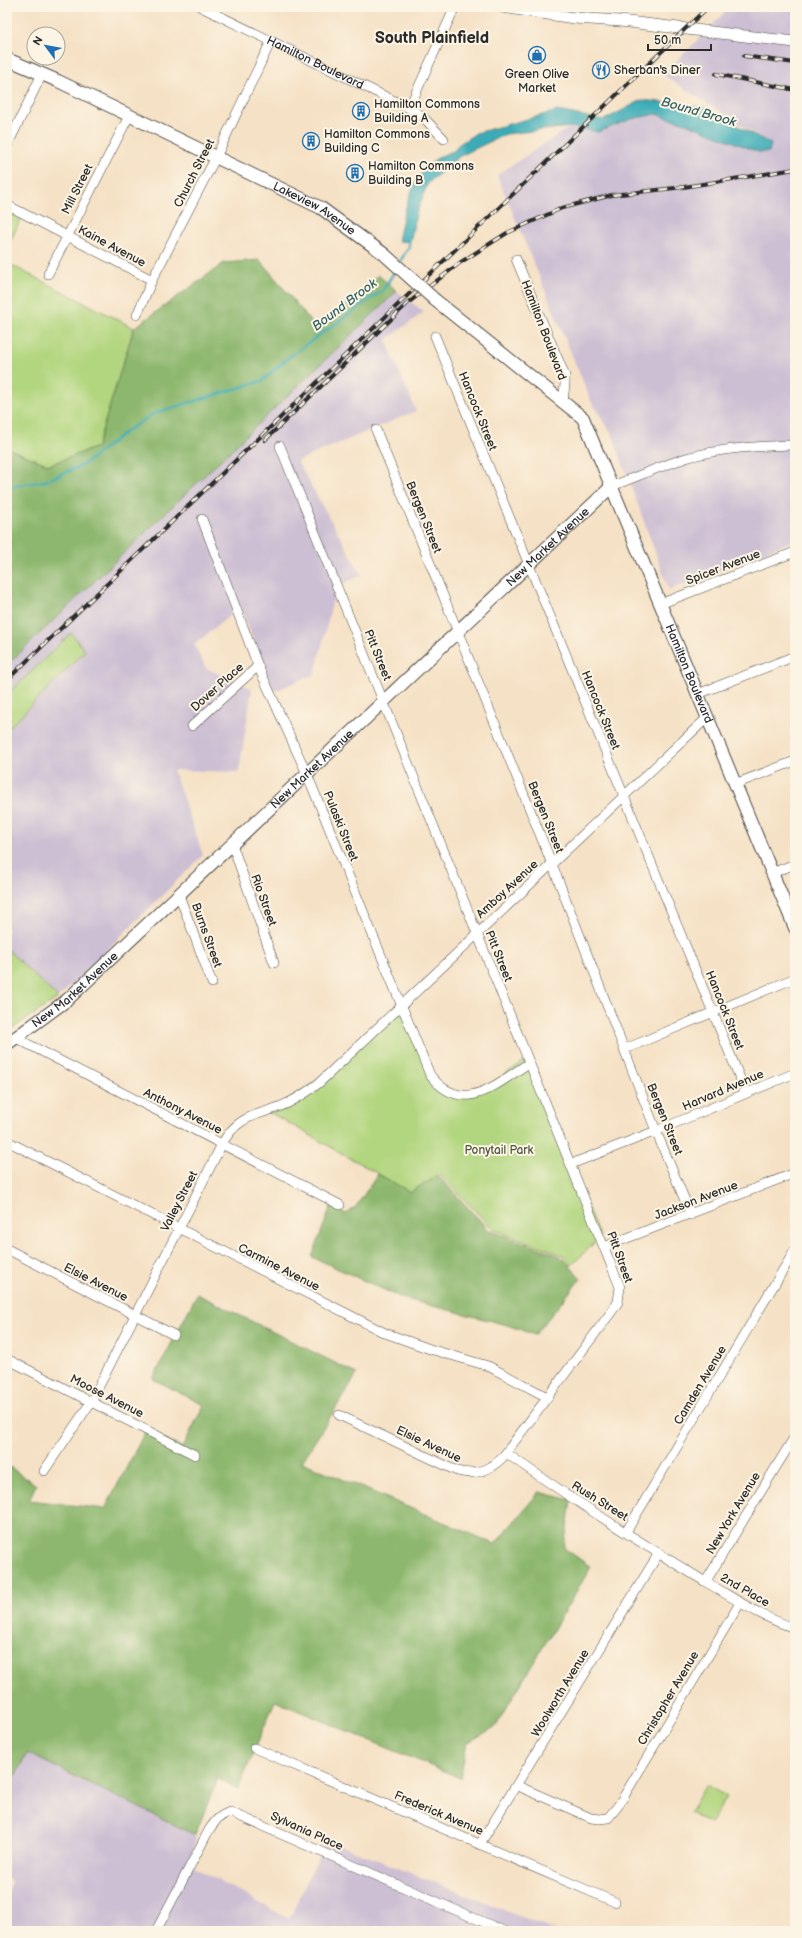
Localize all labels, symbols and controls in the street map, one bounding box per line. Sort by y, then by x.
north arrow [26,26,66,66]
scale bar [648,26,711,52]
district label: South Plainfield [375,29,489,48]
street label: Hamilton Boulevard [264,33,366,93]
text: 50 m [654,33,681,48]
text: N [30,34,46,48]
shop icon: Green Olive Market [527,45,547,65]
restaurant icon: Sherban's Diner [591,60,611,80]
place label: Sherban's Diner [614,63,701,78]
place label: Green Olive Market [505,67,569,96]
water label: Bound Brook [660,94,739,130]
place label: Hamilton Commons Building A [374,97,480,126]
building icon: Hamilton Commons Building A [351,101,371,121]
place label: Hamilton Commons Building C [324,127,430,156]
building icon: Hamilton Commons Building C [301,131,321,151]
street label: Church Street [171,136,218,210]
place label: Hamilton Commons Building B [368,159,474,188]
street label: Mill Street [58,161,97,217]
building icon: Hamilton Commons Building B [345,163,365,183]
street label: Lakeview Avenue [270,179,358,239]
street label: Kaine Avenue [75,222,148,271]
water label: Bound Brook [309,275,381,334]
street label: Hamilton Boulevard [518,278,570,382]
street label: Hancock Street [455,370,500,453]
street label: Bergen Street [402,479,445,556]
street label: New Market Avenue [503,504,593,590]
street label: Spicer Avenue [684,546,762,589]
street label: Hamilton Boulevard [662,622,716,726]
street label: Pitt Street [361,627,395,683]
street label: Dover Place [188,660,247,715]
street label: Hancock Street [578,669,623,752]
street label: New Market Avenue [267,727,357,812]
street label: Bergen Street [524,779,567,856]
street label: Pulaski Street [320,789,362,864]
street label: Amboy Avenue [473,857,541,922]
street label: Rio Street [247,872,280,928]
street label: Burns Street [188,901,225,970]
street label: Pitt Street [482,928,516,984]
street label: New Market Avenue [29,949,121,1031]
street label: Hancock Street [702,969,747,1052]
street label: Harvard Avenue [680,1067,766,1114]
street label: Bergen Street [643,1081,686,1158]
street label: Anthony Avenue [141,1085,225,1138]
park label: Ponytail Park [465,1143,534,1158]
street label: Valley Street [158,1168,201,1234]
street label: Jackson Avenue [652,1178,740,1223]
street label: Pitt Street [603,1229,636,1285]
street label: Carmine Avenue [235,1240,322,1295]
street label: Elsie Avenue [61,1260,130,1305]
street label: Camden Avenue [671,1343,730,1427]
street label: Moose Avenue [67,1371,146,1421]
street label: Elsie Avenue [394,1423,464,1466]
street label: New York Avenue [703,1469,764,1557]
street label: Rush Street [569,1478,631,1525]
street label: 2nd Place [717,1570,772,1611]
street label: Woolworth Avenue [528,1647,593,1740]
street label: Christopher Avenue [634,1649,702,1748]
street label: Frederick Avenue [392,1788,486,1839]
street label: Sylvania Place [268,1809,345,1854]

